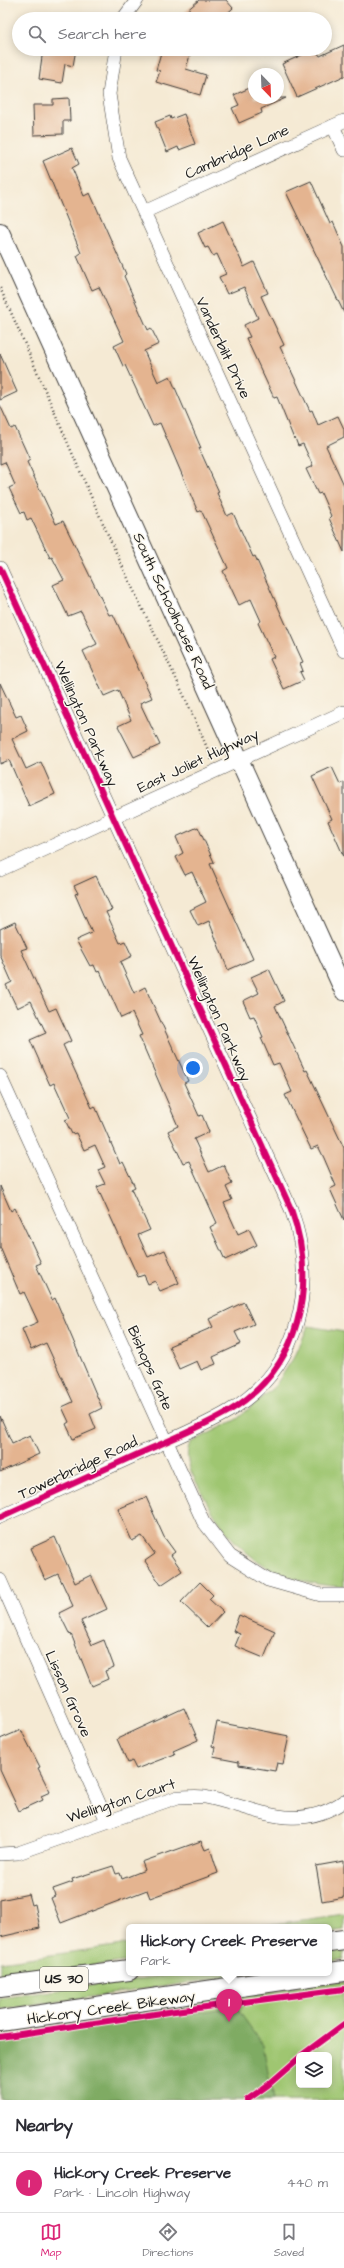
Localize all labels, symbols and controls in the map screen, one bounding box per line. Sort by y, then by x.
search box [12,12,332,56]
icon: search [26,23,48,45]
text: Search here [58,24,147,45]
north arrow [248,68,284,104]
street label: Cambridge Lane [182,120,293,185]
street label: Vanderbilt Drive [190,294,256,402]
street label: South Schoolhouse Road [127,529,219,693]
street label: Wellington Parkway [48,658,123,790]
street label: East Joliet Highway [134,724,263,799]
street label: Wellington Parkway [181,953,256,1085]
your location [183,1058,203,1078]
street label: Bishops Gate [122,1322,178,1414]
street label: Towerbridge Road [15,1431,142,1506]
street label: Lisson Grove [40,1647,96,1741]
street label: Wellington Court [64,1773,179,1829]
popup [126,1924,332,1976]
text: Hickory Creek Preserve [140,1931,318,1952]
text: Park [140,1952,170,1970]
road number: US 30 [40,1967,88,1991]
street label: Hickory Creek Bikeway [26,1986,197,2031]
pin: 1 [216,1989,242,2022]
map controls [296,2052,332,2088]
button: layers [296,2052,332,2088]
text: Nearby [16,2114,73,2138]
text: Hickory Creek Preserve [54,2163,231,2184]
text: 1 [28,2174,30,2192]
text: 440 m [287,2174,328,2192]
text: Park · Lincoln Highway [54,2184,190,2202]
tab: Map [40,2221,62,2260]
tab: Directions [142,2221,194,2260]
tab: Saved [274,2221,304,2260]

